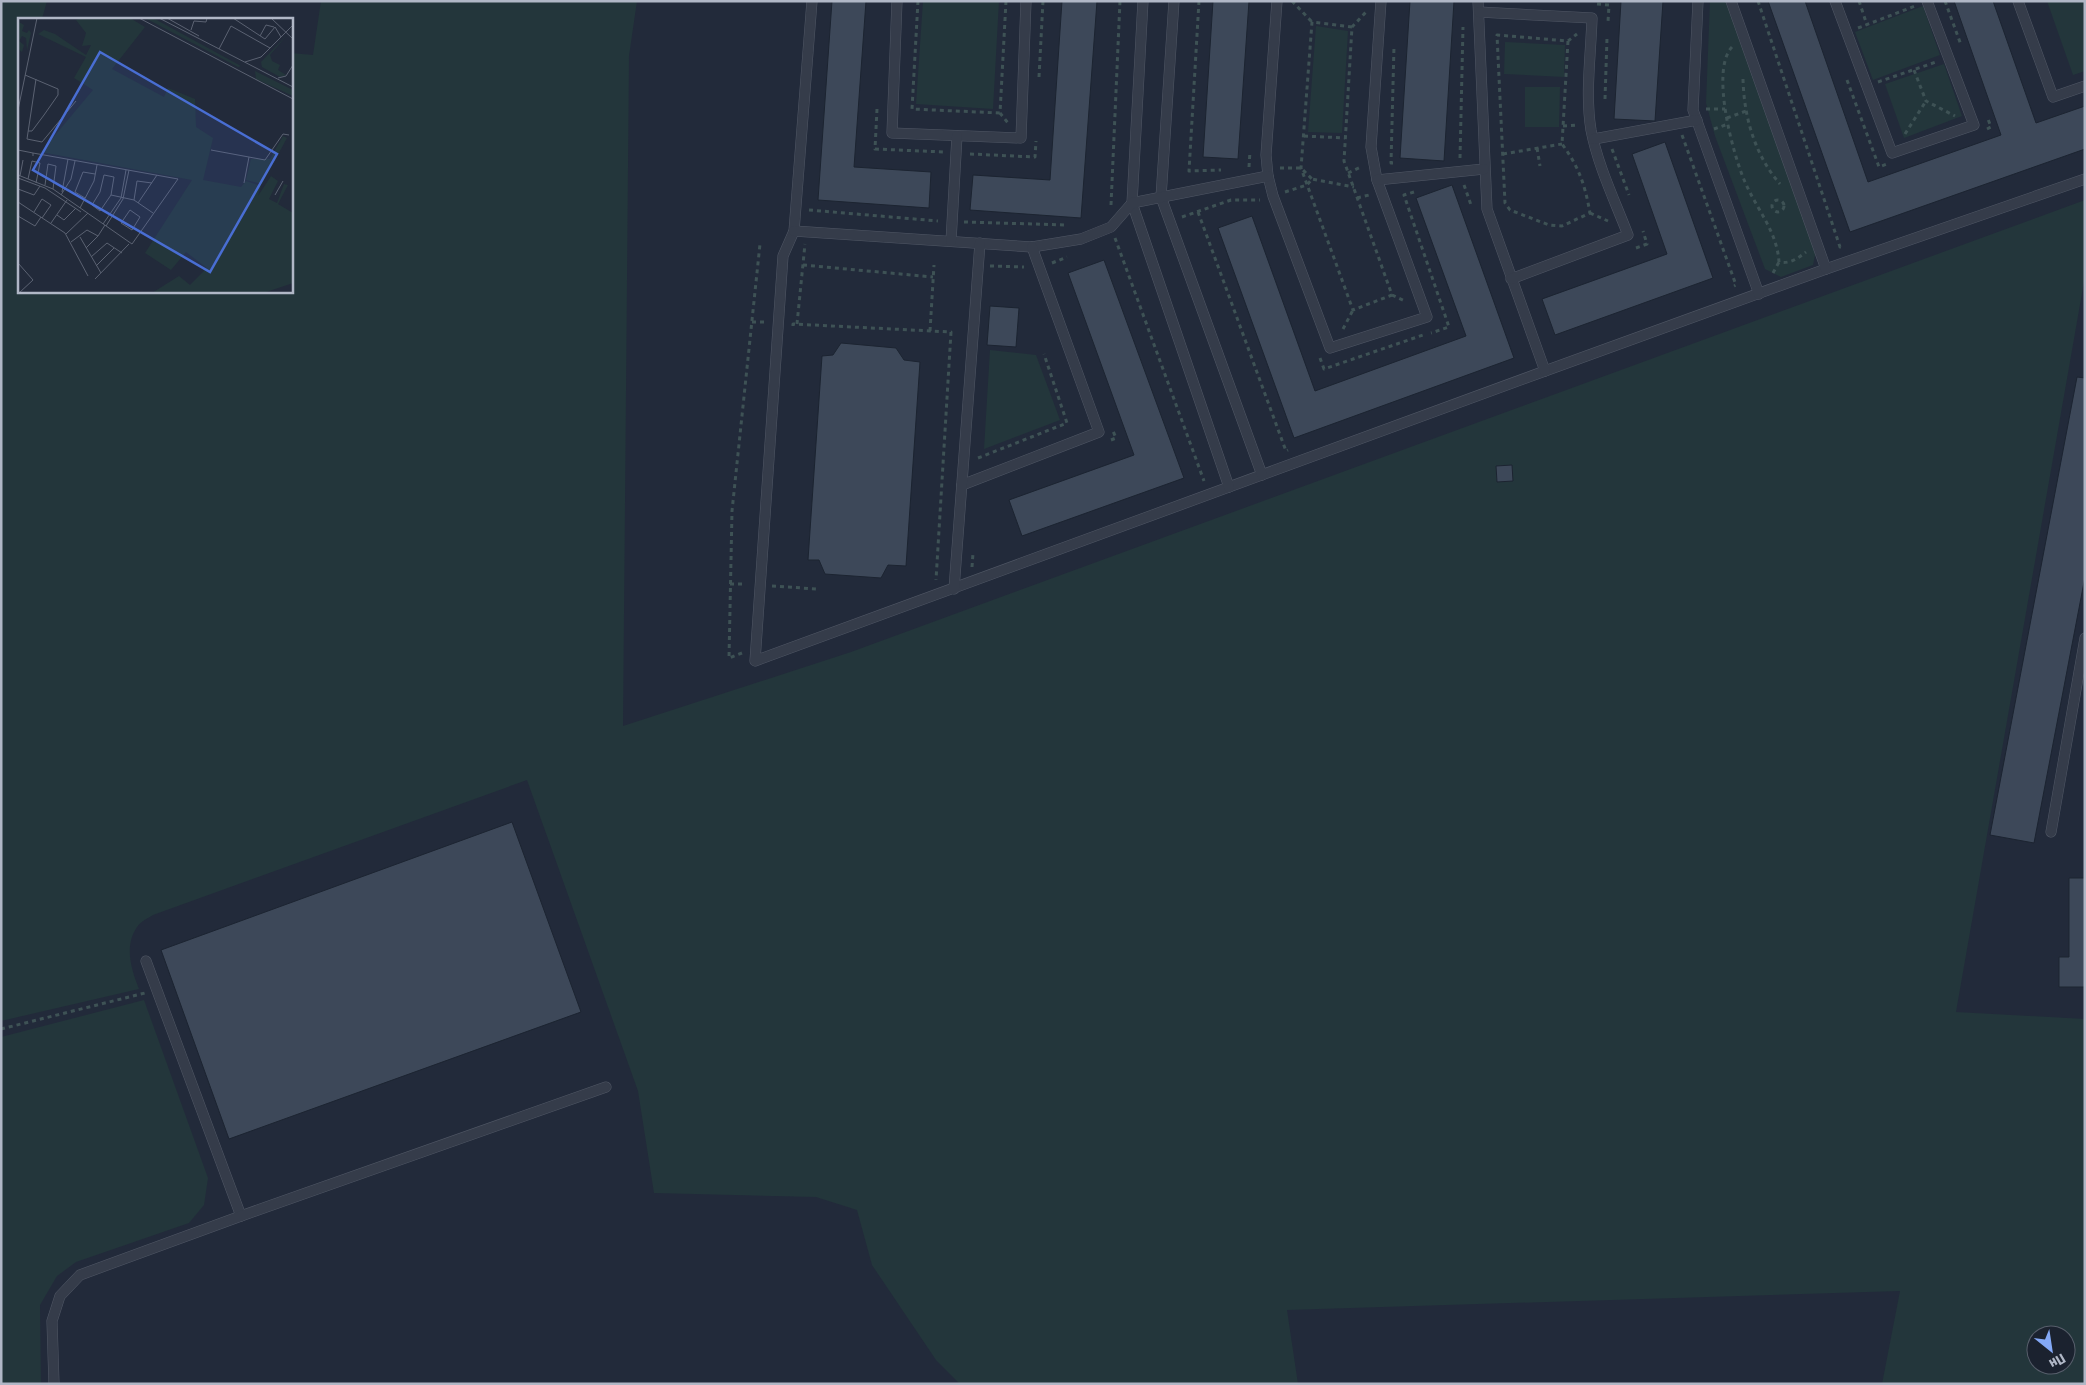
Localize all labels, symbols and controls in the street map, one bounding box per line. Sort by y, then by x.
inset map [18,18,292,292]
north arrow [2026,1325,2076,1375]
text: Пн [2046,1349,2068,1372]

